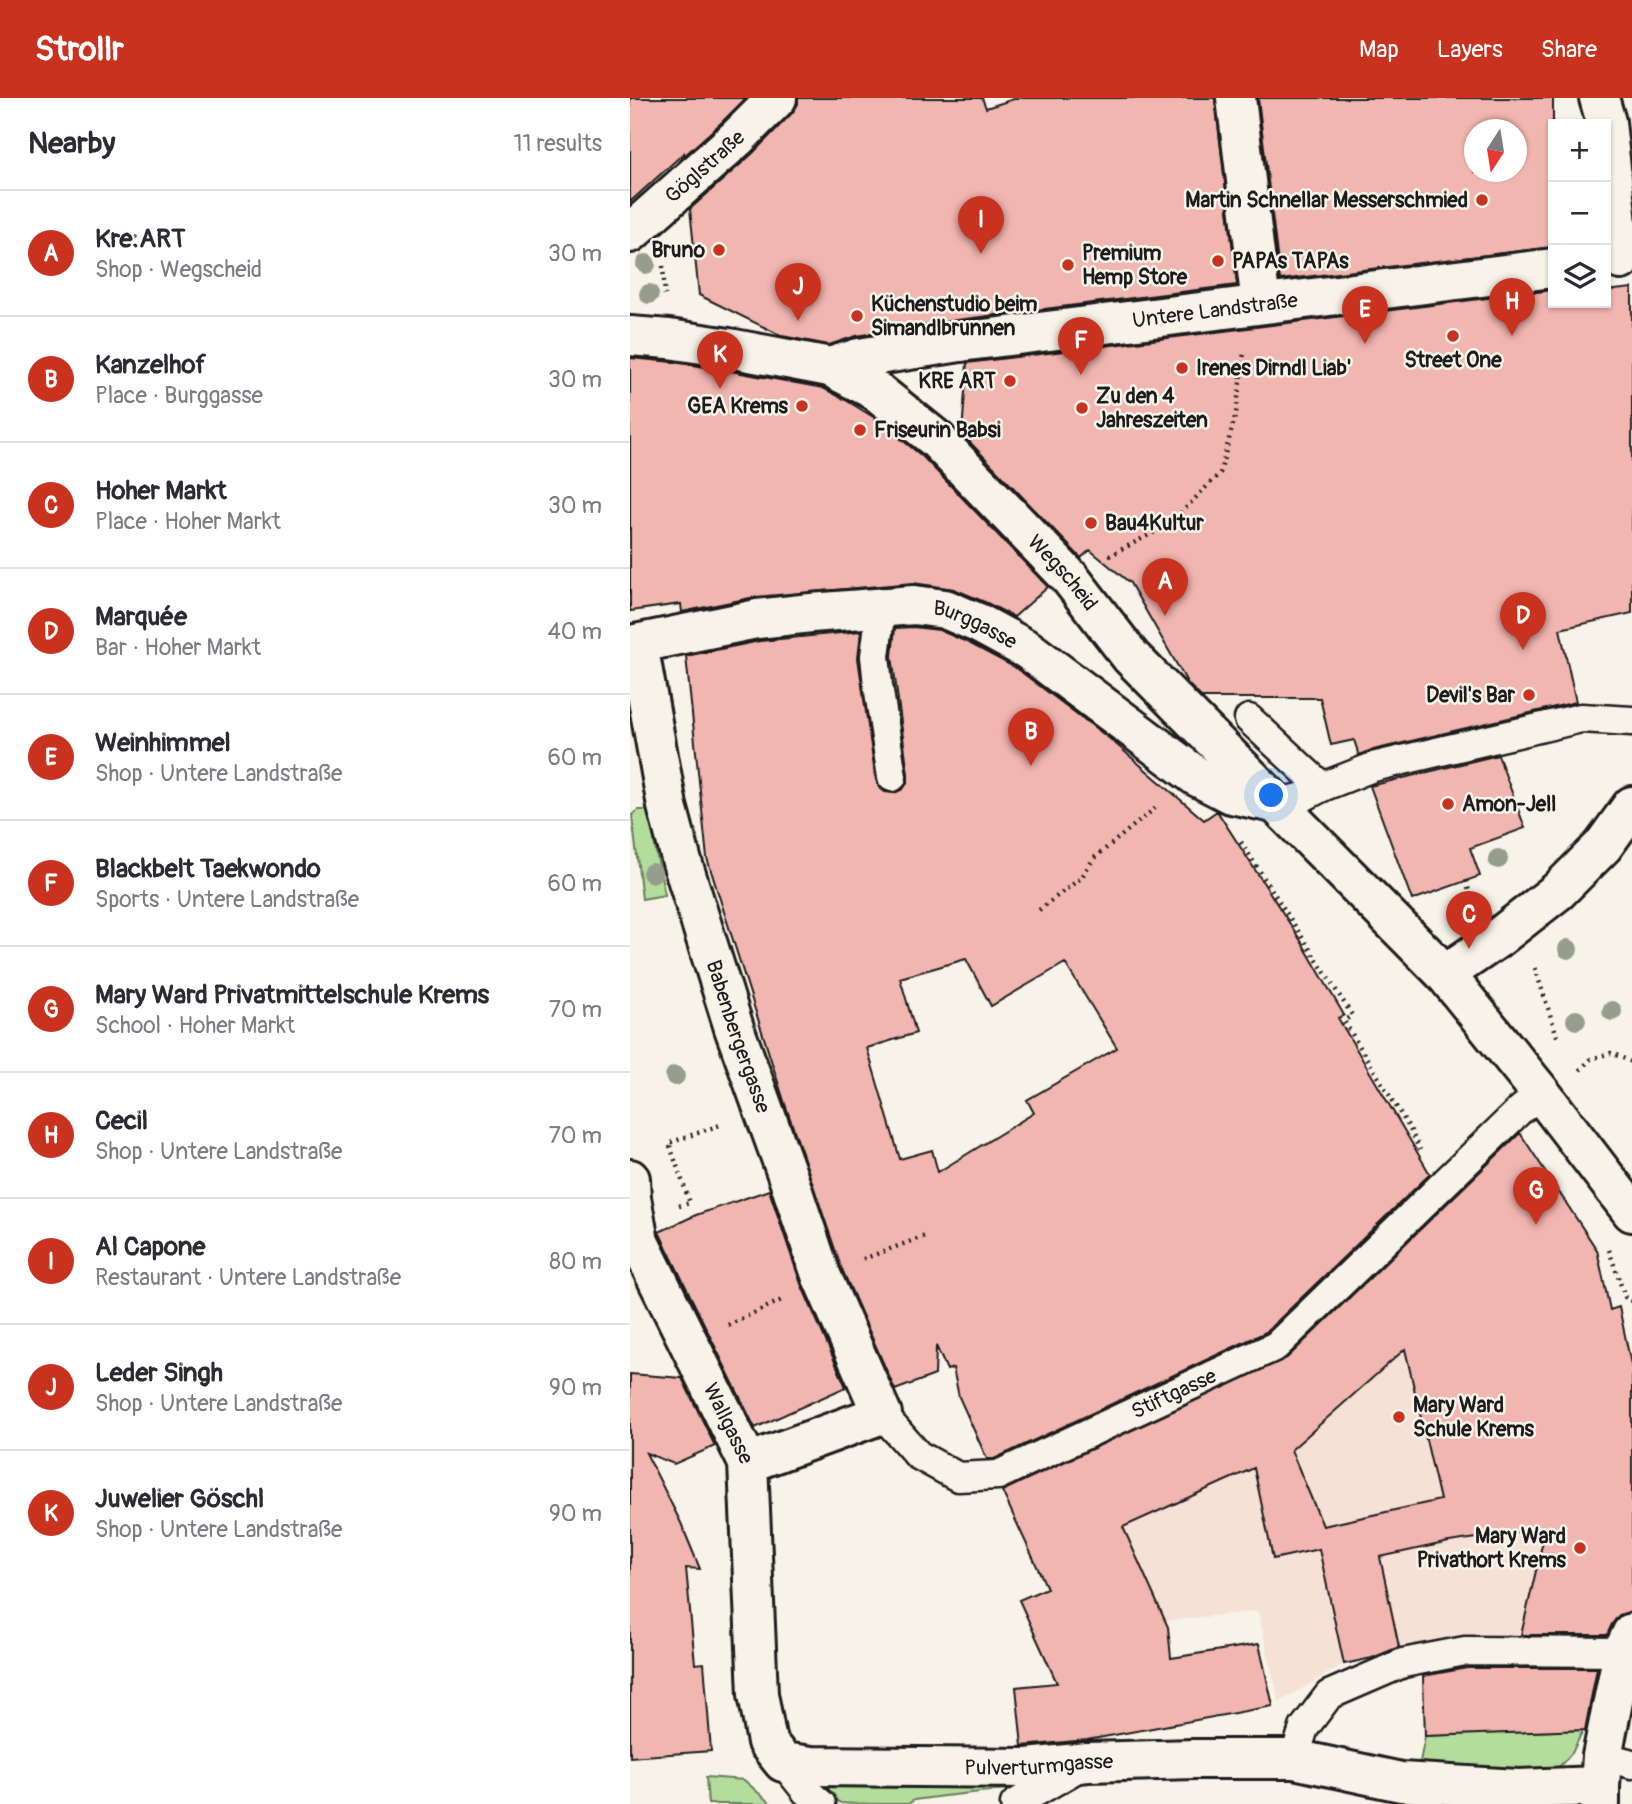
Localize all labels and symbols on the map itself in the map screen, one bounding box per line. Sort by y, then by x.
north arrow [1464,119,1527,182]
street label: Göglstraße [659,124,751,209]
place label: Martin Schnellar Messerschmied [1185,187,1468,214]
marker: Martin Schnellar Messerschmied [1474,192,1490,208]
pin: I [958,196,1004,254]
place label: Bruno [651,237,706,264]
place label: Premium Hemp Store [1082,240,1188,291]
marker: Bruno [711,242,727,258]
place label: PAPAs TAPAs [1232,248,1349,275]
marker: PAPAs TAPAs [1210,253,1226,269]
marker: Premium Hemp Store [1060,257,1076,273]
pin: J [775,263,821,321]
pin: H [1489,278,1535,336]
street label: Untere Landstraße [1131,286,1300,334]
pin: E [1342,286,1388,344]
place label: Küchenstudio beim Simandlbrunnen [871,291,1038,342]
marker: Küchenstudio beim Simandlbrunnen [849,308,865,324]
pin: F [1058,317,1104,375]
marker: Street One [1445,328,1461,344]
pin: K [697,331,743,389]
place label: Street One [1404,347,1502,374]
place label: Irenes Dirndl Liab' [1196,355,1351,382]
marker: Irenes Dirndl Liab' [1174,360,1190,376]
place label: KRE ART [918,368,996,395]
marker: KRE ART [1002,373,1018,389]
place label: Zu den 4 Jahreszeiten [1096,383,1208,434]
place label: GEA Krems [687,393,789,420]
marker: GEA Krems [794,398,810,414]
marker: Zu den 4 Jahreszeiten [1074,400,1090,416]
place label: Friseurin Babsi [874,417,1001,444]
marker: Friseurin Babsi [852,422,868,438]
place label: Bau4Kultur [1105,510,1204,537]
marker: Bau4Kultur [1083,515,1099,531]
street label: Wegscheid [1022,529,1104,616]
pin: A [1142,558,1188,616]
pin: D [1500,592,1546,650]
street label: Burggasse [932,594,1022,655]
place label: Devil's Bar [1426,682,1515,709]
marker: Devil's Bar [1521,687,1537,703]
pin: B [1008,708,1054,766]
your location [1254,778,1288,812]
place label: Amon-Jell [1462,791,1556,818]
marker: Amon-Jell [1440,796,1456,812]
pin: C [1446,891,1492,949]
street label: Babenbergergasse [700,957,777,1117]
pin: G [1513,1167,1559,1225]
street label: Stiftgasse [1127,1362,1221,1425]
street label: Wallgasse [697,1378,760,1469]
place label: Mary Ward Schule Krems [1413,1392,1534,1443]
marker: Mary Ward Schule Krems [1391,1409,1407,1425]
place label: Mary Ward Privathort Krems [1417,1523,1567,1574]
marker: Mary Ward Privathort Krems [1572,1540,1588,1556]
street label: Pulverturmgasse [964,1748,1114,1782]

